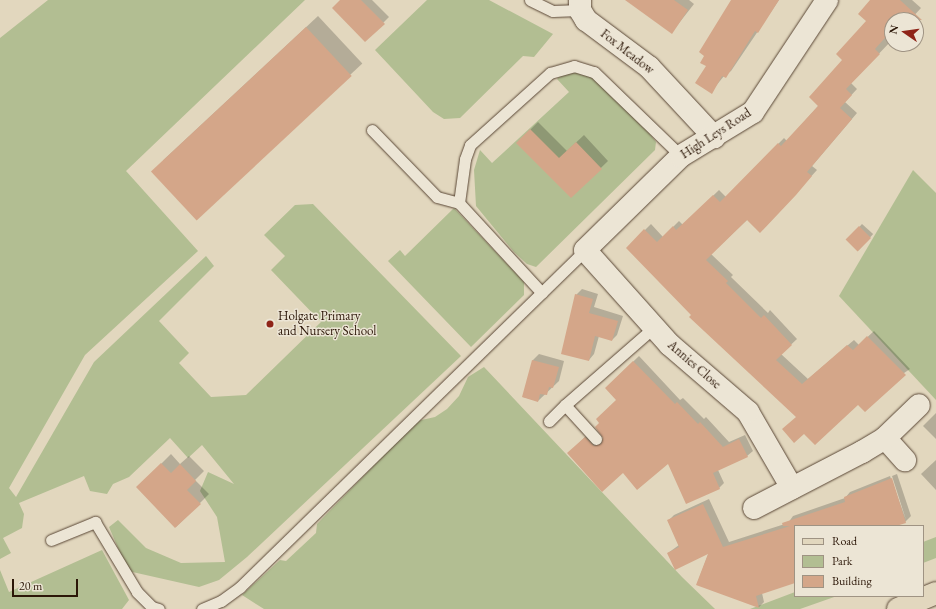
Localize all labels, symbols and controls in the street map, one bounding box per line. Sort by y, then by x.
north arrow [884,12,924,52]
text: N [885,24,901,35]
street label: Fox Meadow [597,26,657,78]
street label: High Leys Road [678,105,754,163]
place label: Holgate Primary and Nursery School [278,309,376,340]
marker: Holgate Primary and Nursery School [265,319,275,329]
street label: Annies Close [664,338,724,392]
legend [794,525,924,597]
text: Road [832,533,857,549]
text: Park [832,553,852,569]
scale bar [14,571,80,597]
text: Building [832,573,872,589]
text: 20 m [19,578,42,594]

